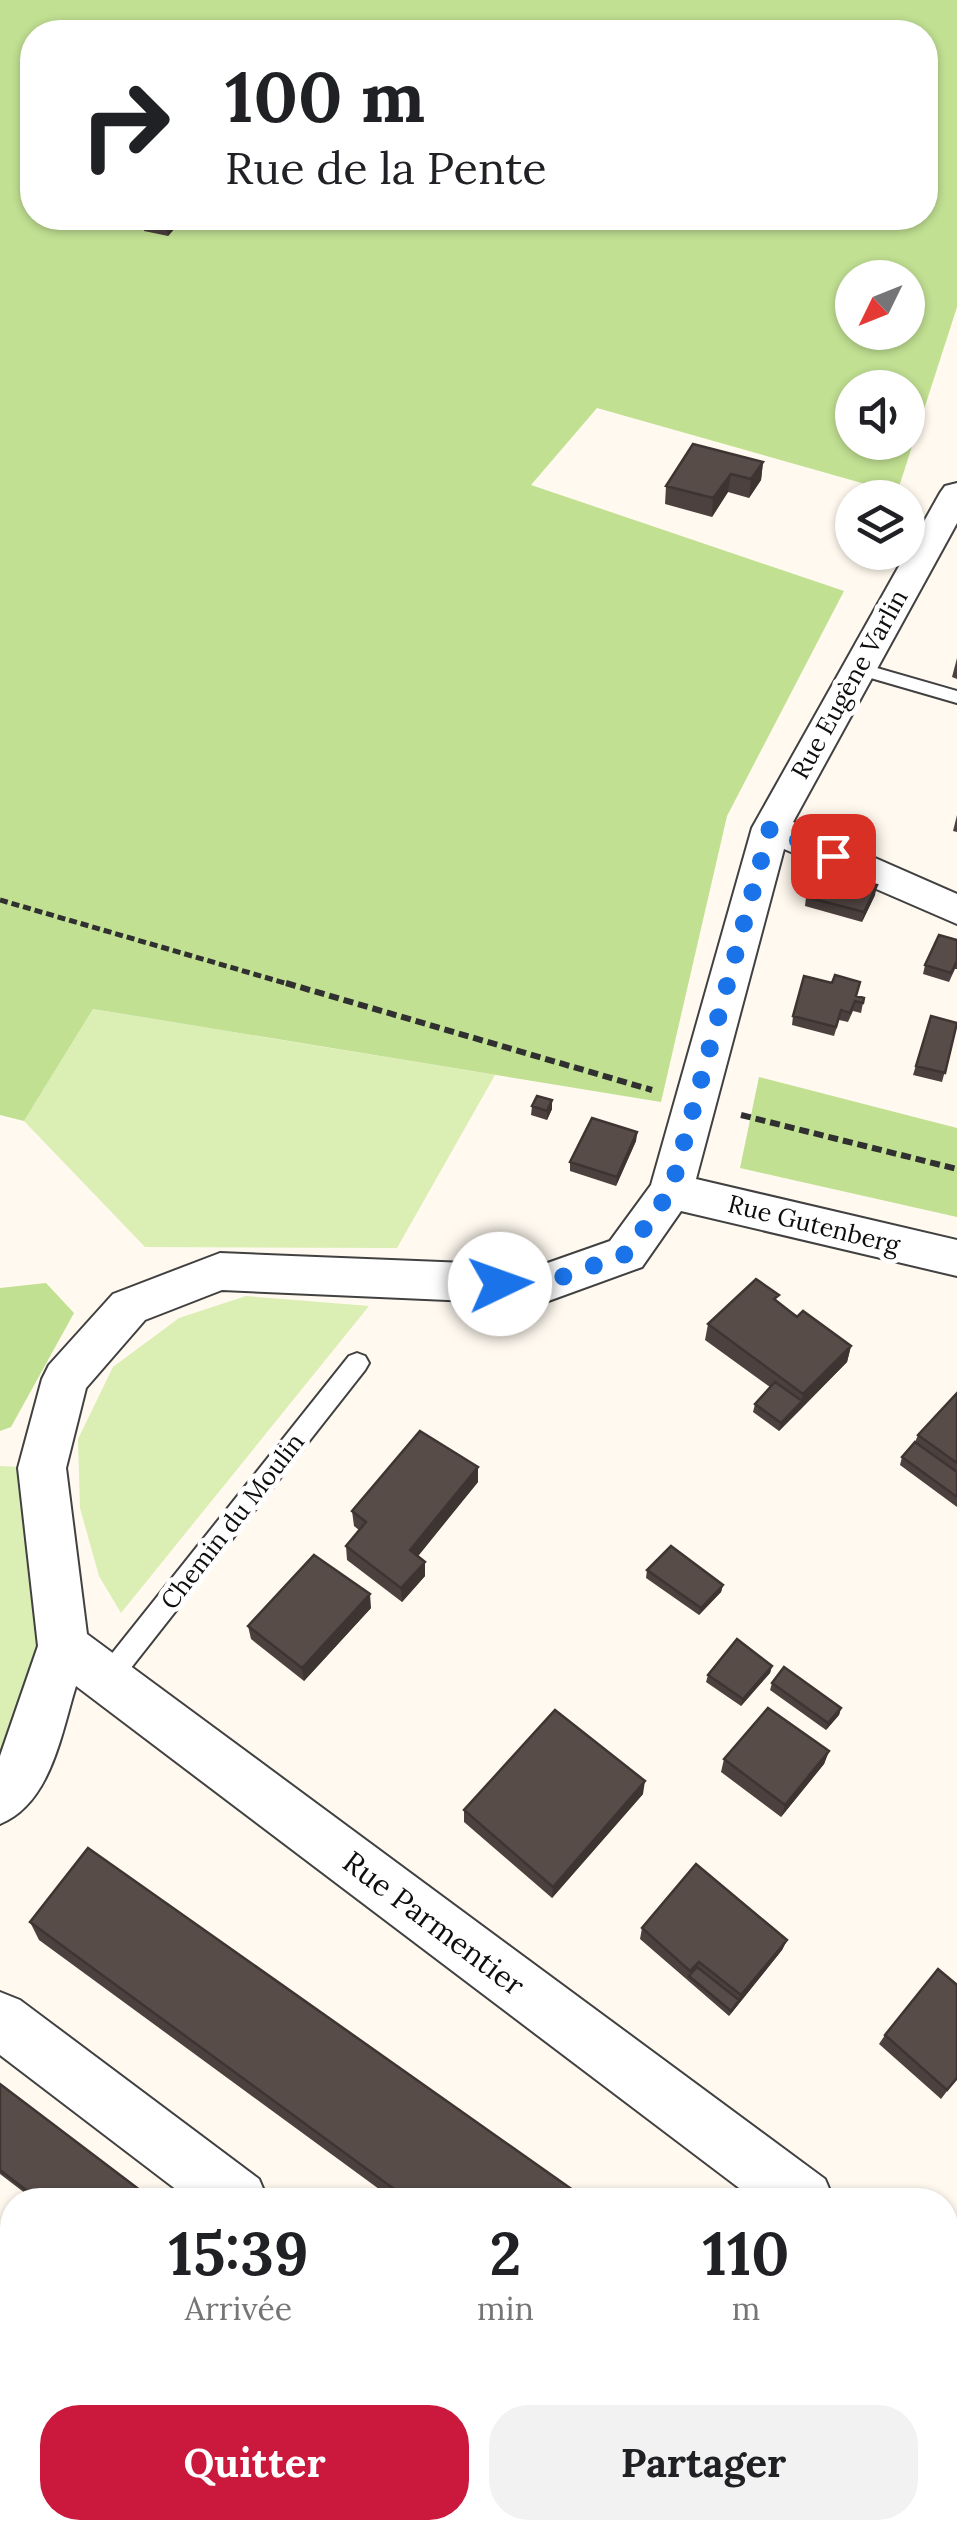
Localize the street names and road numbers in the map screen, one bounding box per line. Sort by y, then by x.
street label: Rue Eugène Varlin [784,584,914,784]
street label: Rue Gutenberg [725,1187,904,1261]
street label: Chemin du Moulin [153,1426,311,1616]
street label: Rue Parmentier [336,1842,532,2004]

